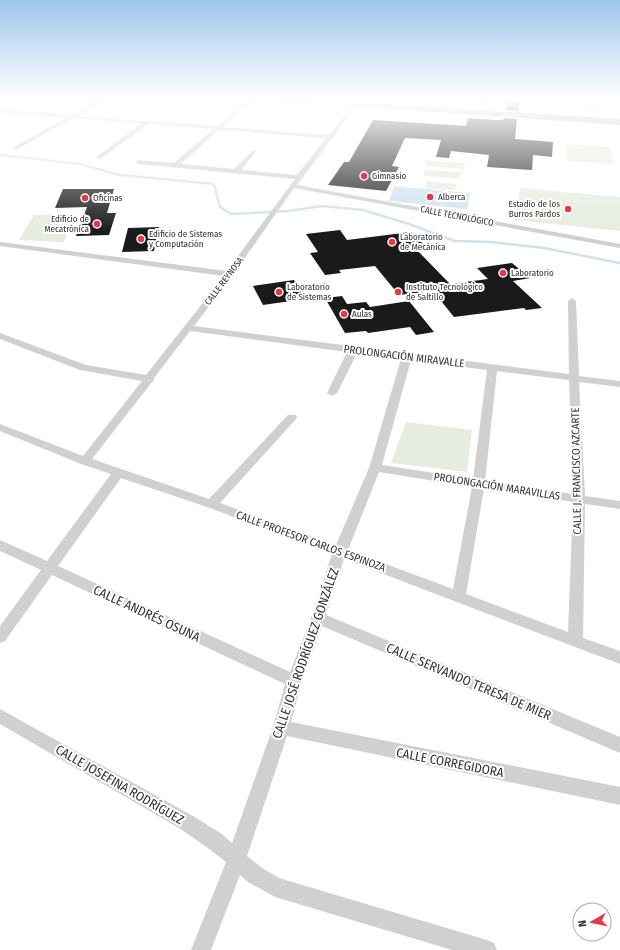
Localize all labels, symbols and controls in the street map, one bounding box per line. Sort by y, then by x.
marker: Gimnasio [359,171,369,181]
place label: Gimnasio [372,171,407,181]
marker: Alberca [425,192,435,202]
place label: Alberca [438,192,466,202]
marker: Oficinas [80,193,90,203]
place label: Oficinas [93,193,123,203]
place label: Estadio de los Burros Pardos [508,199,560,219]
street label: CALLE TECNOLÓGICO [420,204,495,228]
marker: Estadio de los Burros Pardos [563,204,573,214]
place label: Edificio de Mecatrónica [44,214,90,234]
marker: Edificio de Mecatrónica [92,219,102,229]
place label: Edificio de Sistemas y Computación [149,229,222,249]
place label: Laboratorio de Mecánica [400,232,446,252]
marker: Edificio de Sistemas y Computación [136,234,146,244]
marker: Laboratorio de Mecánica [387,237,397,247]
street label: CALLE REYNOSA [203,255,245,307]
marker: Laboratorio [498,268,508,278]
place label: Laboratorio [511,268,554,278]
place label: Laboratorio de Sistemas [287,282,331,302]
place label: Instituto Tecnológico de Saltillo [406,282,483,302]
marker: Laboratorio de Sistemas [274,287,284,297]
marker: Instituto Tecnológico de Saltillo [393,287,403,297]
marker: Aulas [339,309,349,319]
place label: Aulas [352,309,372,319]
street label: PROLONGACIÓN MIRAVALLE [343,342,465,370]
street label: CALLE J. FRANCISCO AZCARTE [569,407,584,535]
street label: PROLONGACIÓN MARAVILLAS [433,469,562,503]
street label: CALLE PROFESOR CARLOS ESPINOZA [234,508,388,575]
street label: CALLE JOSÉ RODRÍGUEZ GONZÁLEZ [269,566,342,740]
street label: CALLE ANDRÉS OSUNA [91,582,203,645]
street label: CALLE SERVANDO TERESA DE MIER [384,640,553,723]
street label: CALLE JOSEFINA RODRÍGUEZ [53,742,187,827]
street label: CALLE CORREGIDORA [395,745,505,780]
north arrow [572,902,612,942]
text: N [576,919,590,928]

